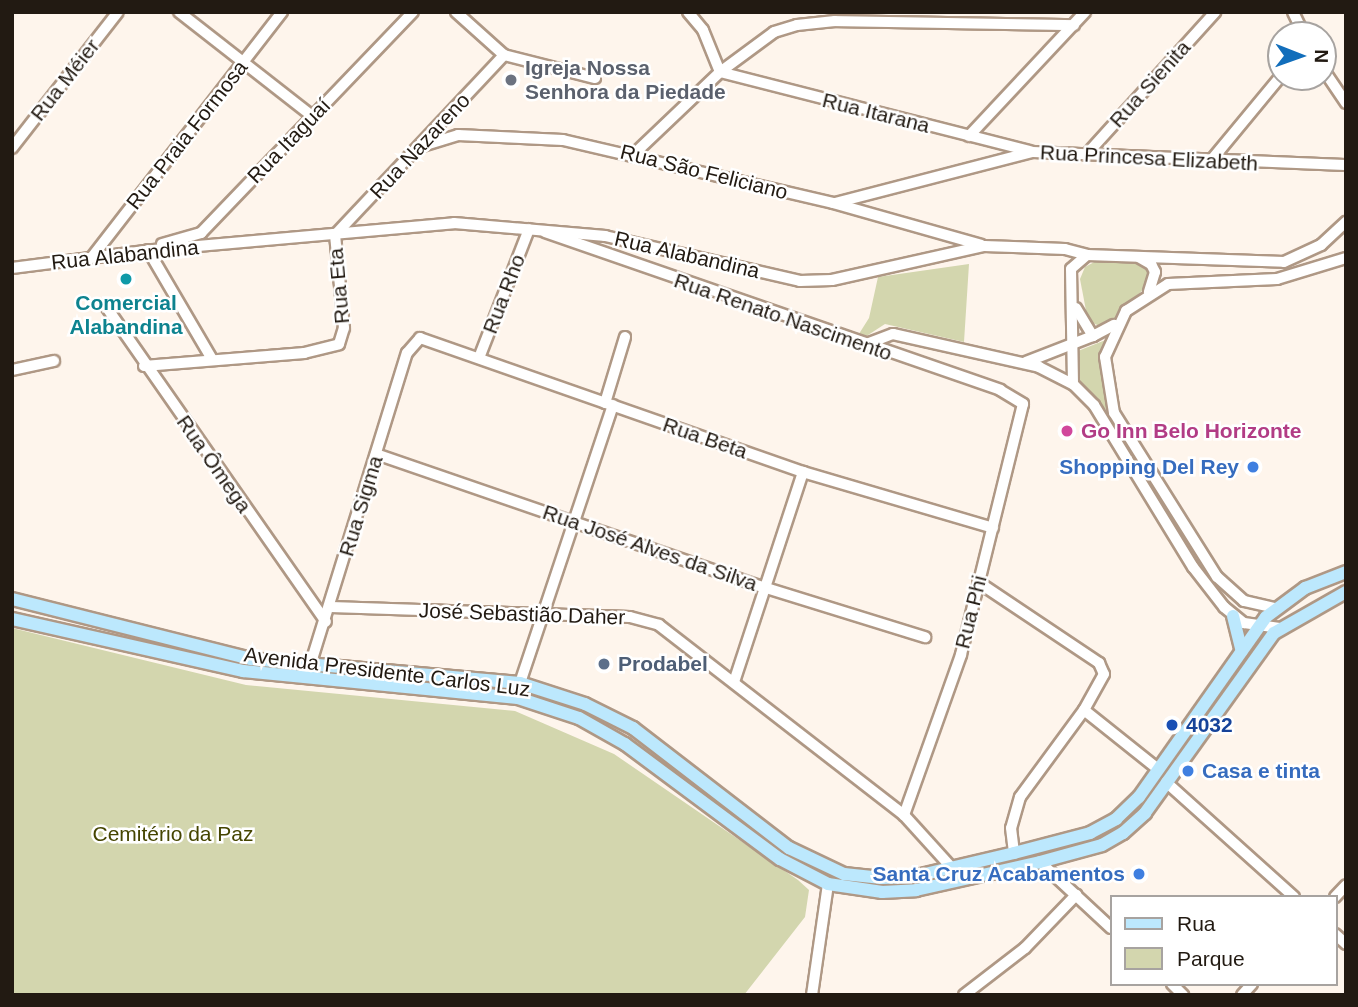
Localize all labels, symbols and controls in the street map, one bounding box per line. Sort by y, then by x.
north arrow [1267,21,1337,91]
street label: Rua Méier [25,34,105,126]
street label: Rua Sienita [1104,35,1196,133]
text: N [1311,49,1332,63]
place label: Igreja Nossa Senhora da Piedade [525,55,726,105]
street label: Rua Praia Formosa [121,56,253,214]
marker: Igreja Nossa Senhora da Piedade [503,72,519,88]
street label: Rua Nazareno [365,88,475,204]
street label: Rua Itarana [820,88,932,138]
street label: Rua Itaguaí [242,93,336,189]
street label: Rua São Feliciano [618,139,790,205]
street label: Rua Princesa Elizabeth [1039,140,1259,176]
street label: Rua Alabandina [611,226,763,284]
street label: Rua Alabandina [49,235,201,275]
street label: Rua Eta [323,247,355,325]
street label: Rua Rho [477,251,531,337]
street label: Rua Renato Nascimento [671,268,895,366]
marker: Comercial Alabandina [118,271,134,287]
place label: Comercial Alabandina [69,290,183,340]
street label: Rua Ômega [171,410,257,518]
street label: Rua Beta [660,412,750,464]
place label: Go Inn Belo Horizonte [1081,418,1301,444]
marker: Go Inn Belo Horizonte [1059,423,1075,439]
street label: Rua Sigma [334,453,388,559]
place label: Shopping Del Rey [1059,454,1239,480]
marker: Shopping Del Rey [1245,459,1261,475]
street label: Rua José Alves da Silva [539,499,761,597]
street label: Rua Phi [950,573,992,651]
street label: José Sebastião Daher [418,598,626,630]
street label: Avenida Presidente Carlos Luz [243,642,531,702]
place label: Prodabel [618,651,708,677]
marker: Prodabel [596,656,612,672]
place label: 4032 [1186,712,1233,738]
marker: 4032 [1164,717,1180,733]
place label: Casa e tinta [1202,758,1320,784]
marker: Casa e tinta [1180,763,1196,779]
park label: Cemitério da Paz [92,821,254,847]
place label: Santa Cruz Acabamentos [872,861,1125,887]
marker: Santa Cruz Acabamentos [1131,866,1147,882]
legend [1110,895,1337,986]
text: Rua [1177,912,1216,935]
text: Parque [1177,947,1245,970]

